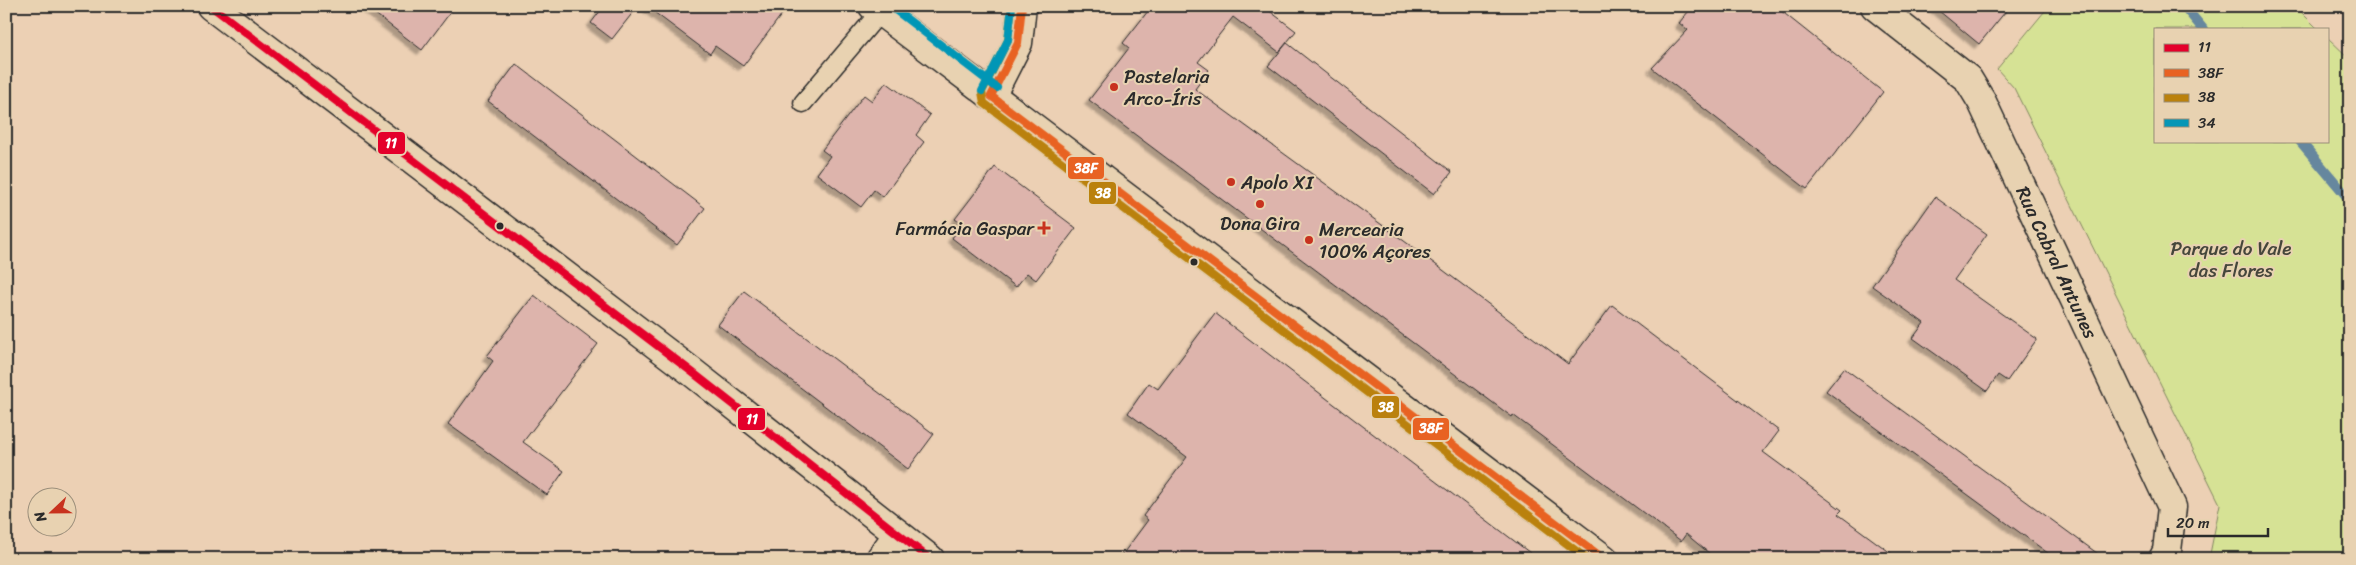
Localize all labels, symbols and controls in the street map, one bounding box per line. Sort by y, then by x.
legend [2154,28,2328,142]
text: 11 [2198,34,2211,60]
place label: Pastelaria Arco-Íris [1123,60,1210,115]
text: 38F [2198,60,2224,86]
marker: Pastelaria Arco-Íris [1108,81,1120,93]
text: 38 [2198,84,2215,110]
text: 34 [2198,110,2216,136]
line badge: 11 [377,131,406,155]
text: 11 [385,131,397,156]
line badge: 38F [1067,156,1105,180]
text: 38F [1073,156,1099,181]
place label: Apolo XI [1240,166,1315,199]
marker: Apolo XI [1225,176,1237,188]
street label: Rua Cabral Antunes [2007,180,2107,344]
line badge: 38 [1088,181,1117,205]
text: 38 [1094,181,1112,206]
marker: Dona Gira [1254,198,1266,210]
place label: Dona Gira [1220,207,1301,240]
place label: Farmácia Gaspar [896,212,1035,245]
place label: Mercearia 100% Açores [1319,213,1431,268]
unlabelled marker [495,221,505,231]
marker: Farmácia Gaspar [1038,222,1050,234]
park label: Parque do Vale das Flores [2170,232,2292,287]
marker: Mercearia 100% Açores [1303,234,1315,246]
unlabelled marker [1189,257,1199,267]
line badge: 38 [1371,395,1400,419]
text: 38 [1377,395,1395,420]
line badge: 11 [737,407,766,431]
text: 11 [746,407,758,432]
text: 38F [1418,416,1444,441]
line badge: 38F [1412,417,1450,441]
north arrow [28,488,78,538]
scale bar [2168,505,2268,537]
text: N [27,507,54,527]
text: 20 m [2176,510,2210,536]

